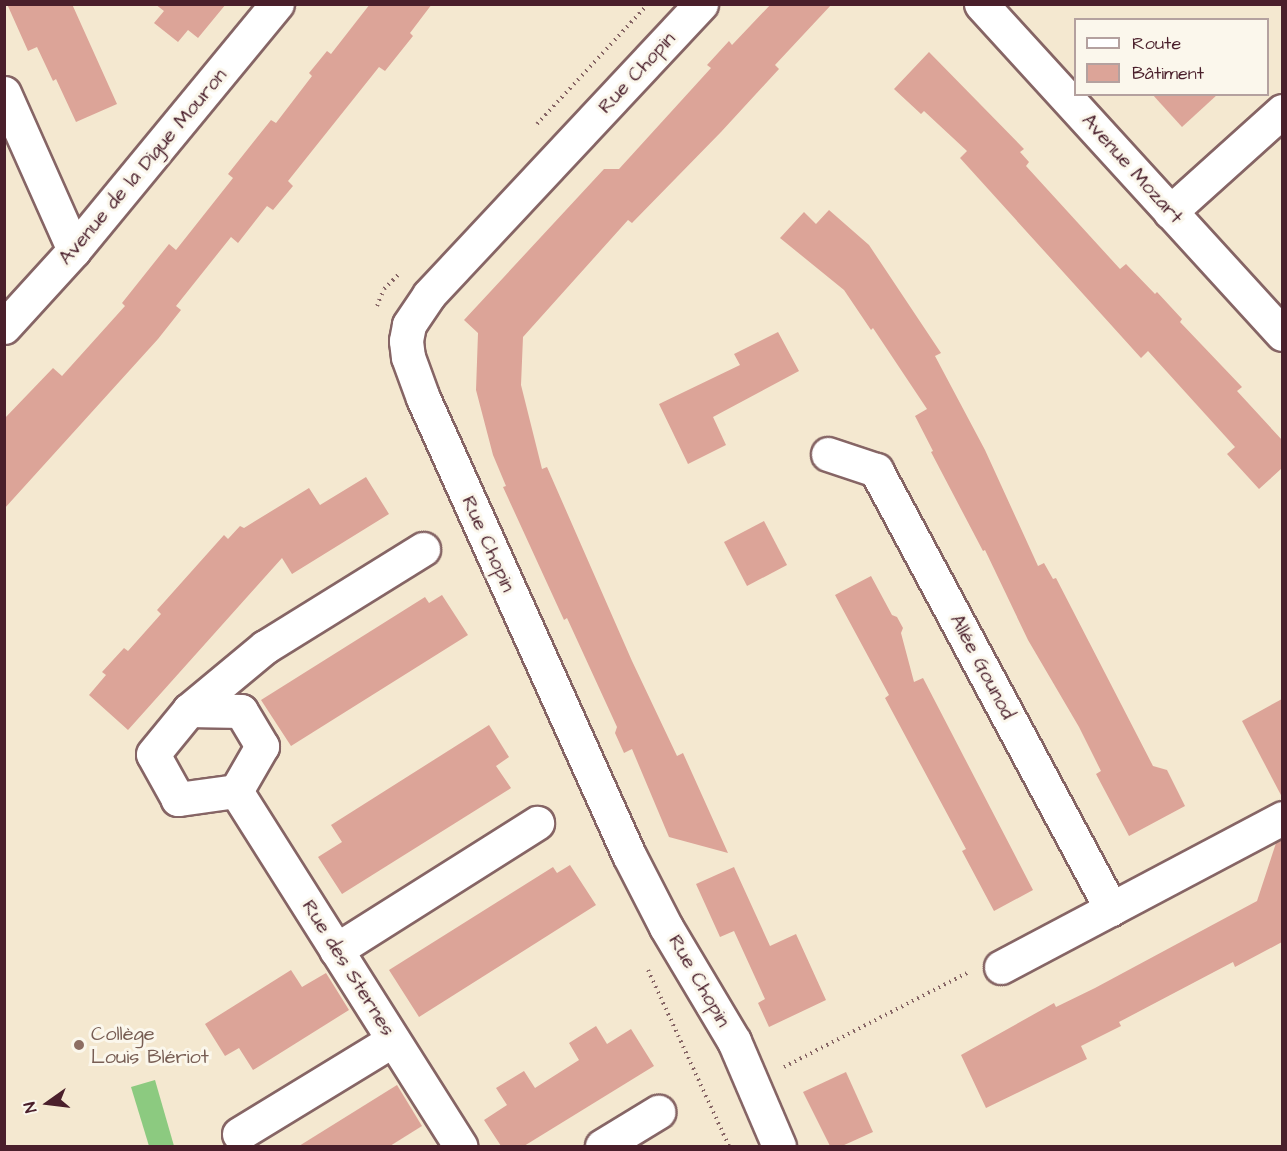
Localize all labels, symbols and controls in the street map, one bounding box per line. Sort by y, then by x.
legend [1074,18,1269,96]
street label: Rue Chopin [593,27,681,119]
text: Route [1132,31,1181,56]
text: Bâtiment [1132,61,1204,86]
street label: Avenue de la Digue Mouron [54,64,232,270]
street label: Avenue Mozart [1076,109,1188,229]
street label: Rue Chopin [456,492,520,596]
street label: Allée Gounod [944,610,1020,724]
street label: Rue des Sternes [296,895,400,1041]
street label: Rue Chopin [663,931,735,1031]
place label: Collège Louis Blériot [91,1022,209,1069]
marker: Collège Louis Blériot [72,1038,86,1052]
north arrow [18,1073,78,1133]
text: N [19,1100,42,1115]

